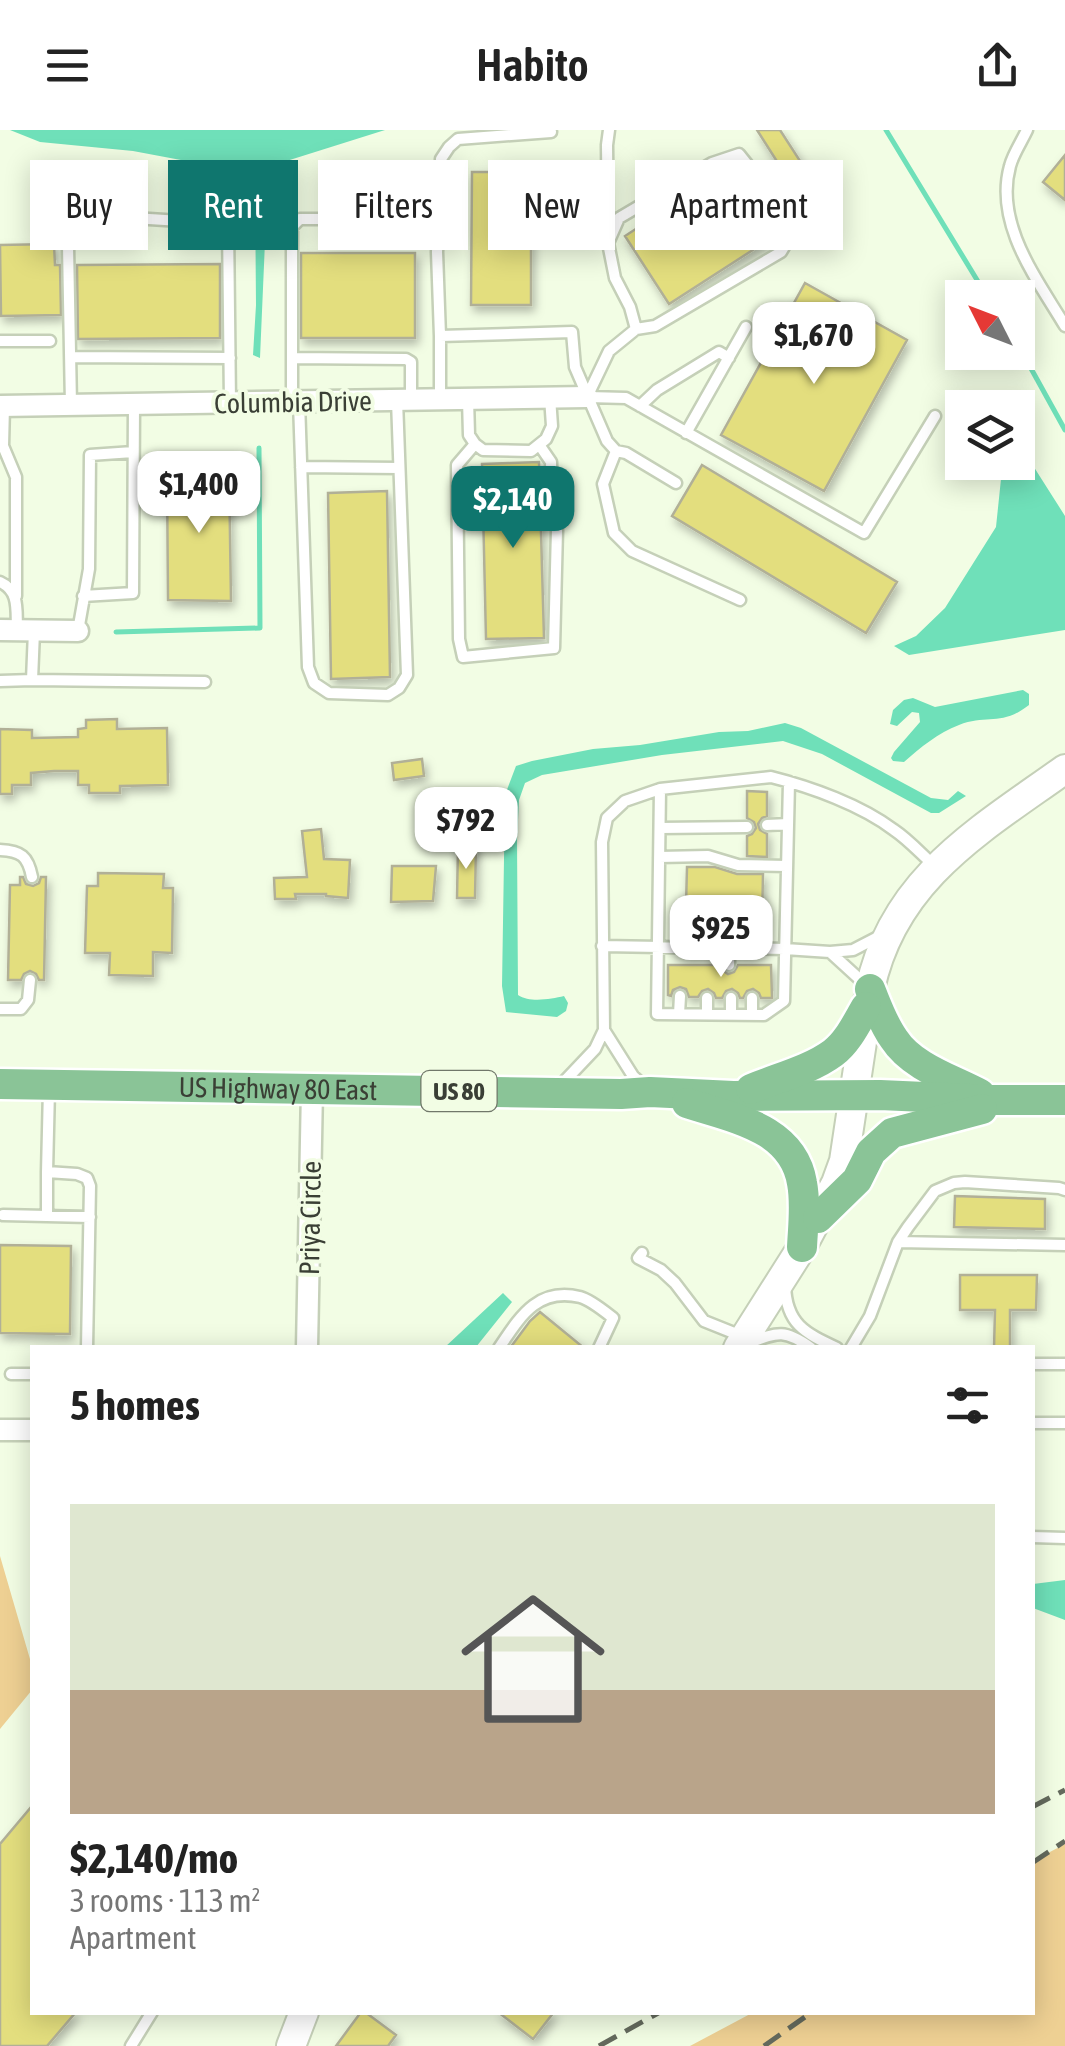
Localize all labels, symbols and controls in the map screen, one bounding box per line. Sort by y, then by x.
icon: menu [40,38,95,93]
icon: share [970,38,1025,93]
text: Habito [476,39,589,91]
chip: Buy [30,160,148,250]
chip: Rent [168,160,298,250]
chip: Filters [318,160,468,250]
chip: New [488,160,615,250]
chip: Apartment [635,160,843,250]
north arrow [945,280,1035,370]
map controls [945,280,1035,480]
pin: $1,670 [733,302,895,387]
text: $1,670 [774,316,854,353]
street label: Columbia Drive [214,385,372,419]
button: layers [945,390,1035,480]
pin: $1,400 [118,451,280,536]
text: $1,400 [159,465,239,502]
pin: $2,140 [432,466,594,551]
text: $2,140 [473,480,553,517]
pin: $792 [407,787,525,872]
text: $792 [437,801,495,838]
pin: $925 [662,895,780,980]
text: $925 [692,909,750,946]
street label: US Highway 80 East [178,1071,377,1106]
road number: US 80 [422,1071,496,1111]
street label: Priya Circle [293,1161,327,1275]
icon: filters [940,1378,995,1433]
text: 5 homes [70,1381,200,1429]
icon: home [443,1569,623,1749]
text: $2,140/mo [70,1834,238,1882]
text: 3 rooms · 113 m² [70,1882,260,1919]
text: Apartment [70,1919,196,1956]

